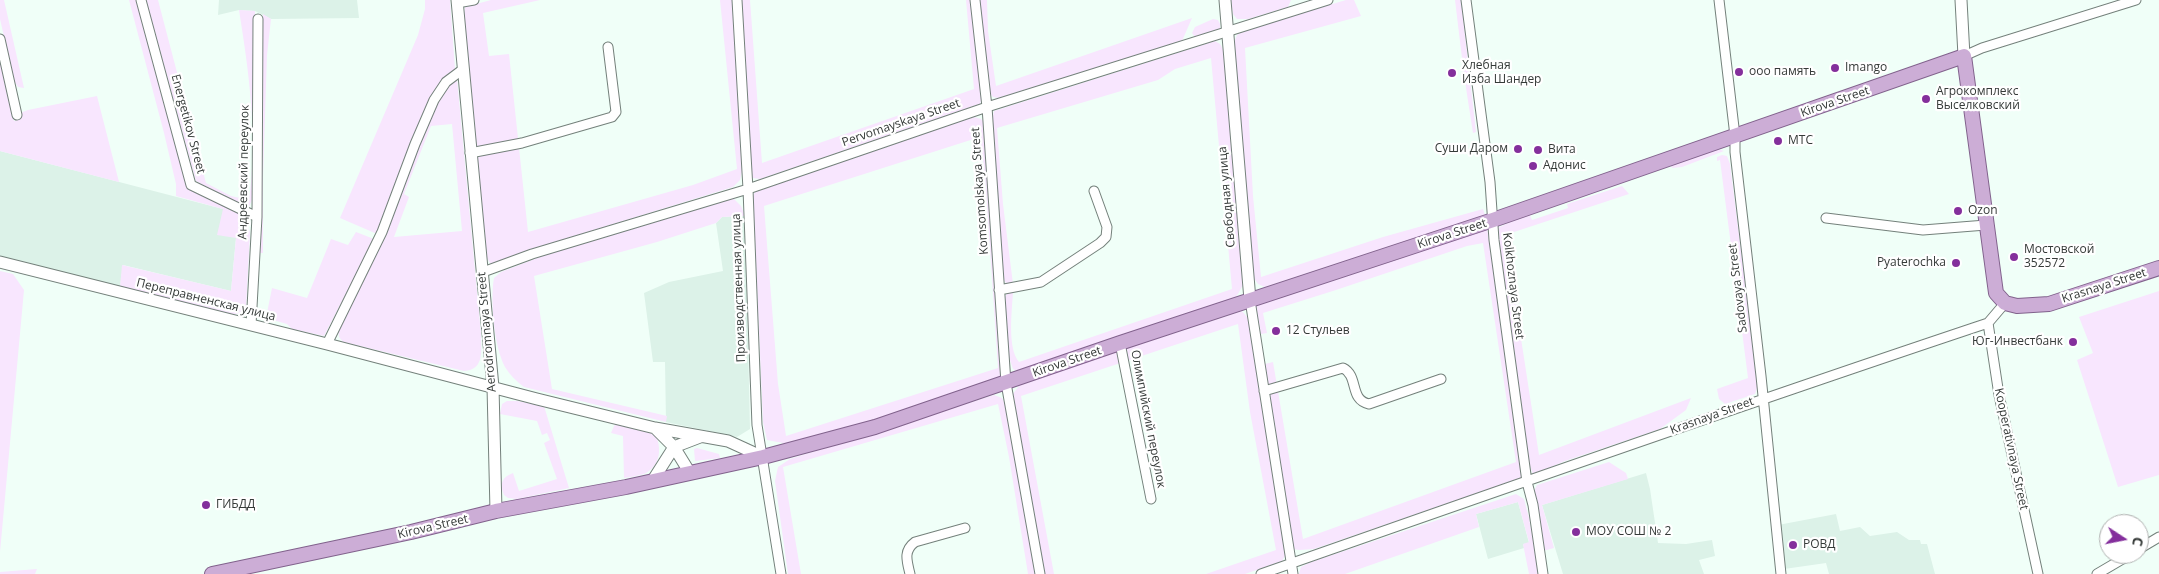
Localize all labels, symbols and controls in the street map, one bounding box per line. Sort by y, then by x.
place label: Хлебная Изба Шандер [1462,59,1541,87]
place label: Imango [1845,61,1887,75]
marker: Imango [1829,62,1841,74]
place label: ооо память [1749,65,1816,79]
marker: ооо память [1733,66,1745,78]
marker: Хлебная Изба Шандер [1446,67,1458,79]
street label: Energetikov Street [168,73,208,175]
street label: Kirova Street [1799,84,1871,120]
place label: Агрокомплекс Выселковский [1936,85,2020,113]
marker: Агрокомплекс Выселковский [1920,93,1932,105]
street label: Pervomayskaya Street [840,96,962,150]
street label: Андреевский переулок [236,105,252,239]
street label: Komsomolskaya Street [968,127,992,255]
place label: МТС [1788,134,1813,148]
marker: МТС [1772,135,1784,147]
place label: Суши Даром [1435,142,1508,156]
marker: Суши Даром [1512,143,1524,155]
place label: Вита [1548,143,1576,157]
marker: Вита [1532,144,1544,156]
street label: Свободная улица [1215,146,1239,248]
place label: Адонис [1543,159,1586,173]
marker: Адонис [1527,160,1539,172]
place label: Ozon [1968,204,1998,218]
marker: Ozon [1952,205,1964,217]
street label: Производственная улица [729,213,749,363]
street label: Kirova Street [1416,216,1488,252]
street label: Kolkhoznaya Street [1499,232,1527,340]
street label: Sadovaya Street [1725,243,1751,333]
place label: Мостовской 352572 [2024,243,2094,271]
marker: Мостовской 352572 [2008,251,2020,263]
place label: Pyaterochka [1877,256,1946,270]
marker: Pyaterochka [1950,257,1962,269]
street label: Krasnaya Street [2060,266,2148,306]
street label: Aerodromnaya Street [475,271,499,393]
street label: Переправненская улица [135,276,277,324]
place label: 12 Стульев [1286,324,1350,338]
marker: 12 Стульев [1270,325,1282,337]
place label: Юг-Инвестбанк [1972,335,2063,349]
marker: Юг-Инвестбанк [2067,336,2079,348]
street label: Kirova Street [1031,344,1103,380]
street label: Олимпийский переулок [1128,349,1168,489]
street label: Kooperativnaya Street [1991,387,2031,511]
street label: Krasnaya Street [1668,394,1756,438]
place label: ГИБДД [216,498,255,512]
marker: ГИБДД [200,499,212,511]
street label: Kirova Street [396,512,470,542]
north arrow [2099,514,2149,564]
place label: МОУ СОШ № 2 [1586,525,1671,539]
marker: МОУ СОШ № 2 [1570,526,1582,538]
text: С [2128,536,2148,548]
place label: РОВД [1803,538,1836,552]
marker: РОВД [1787,539,1799,551]

